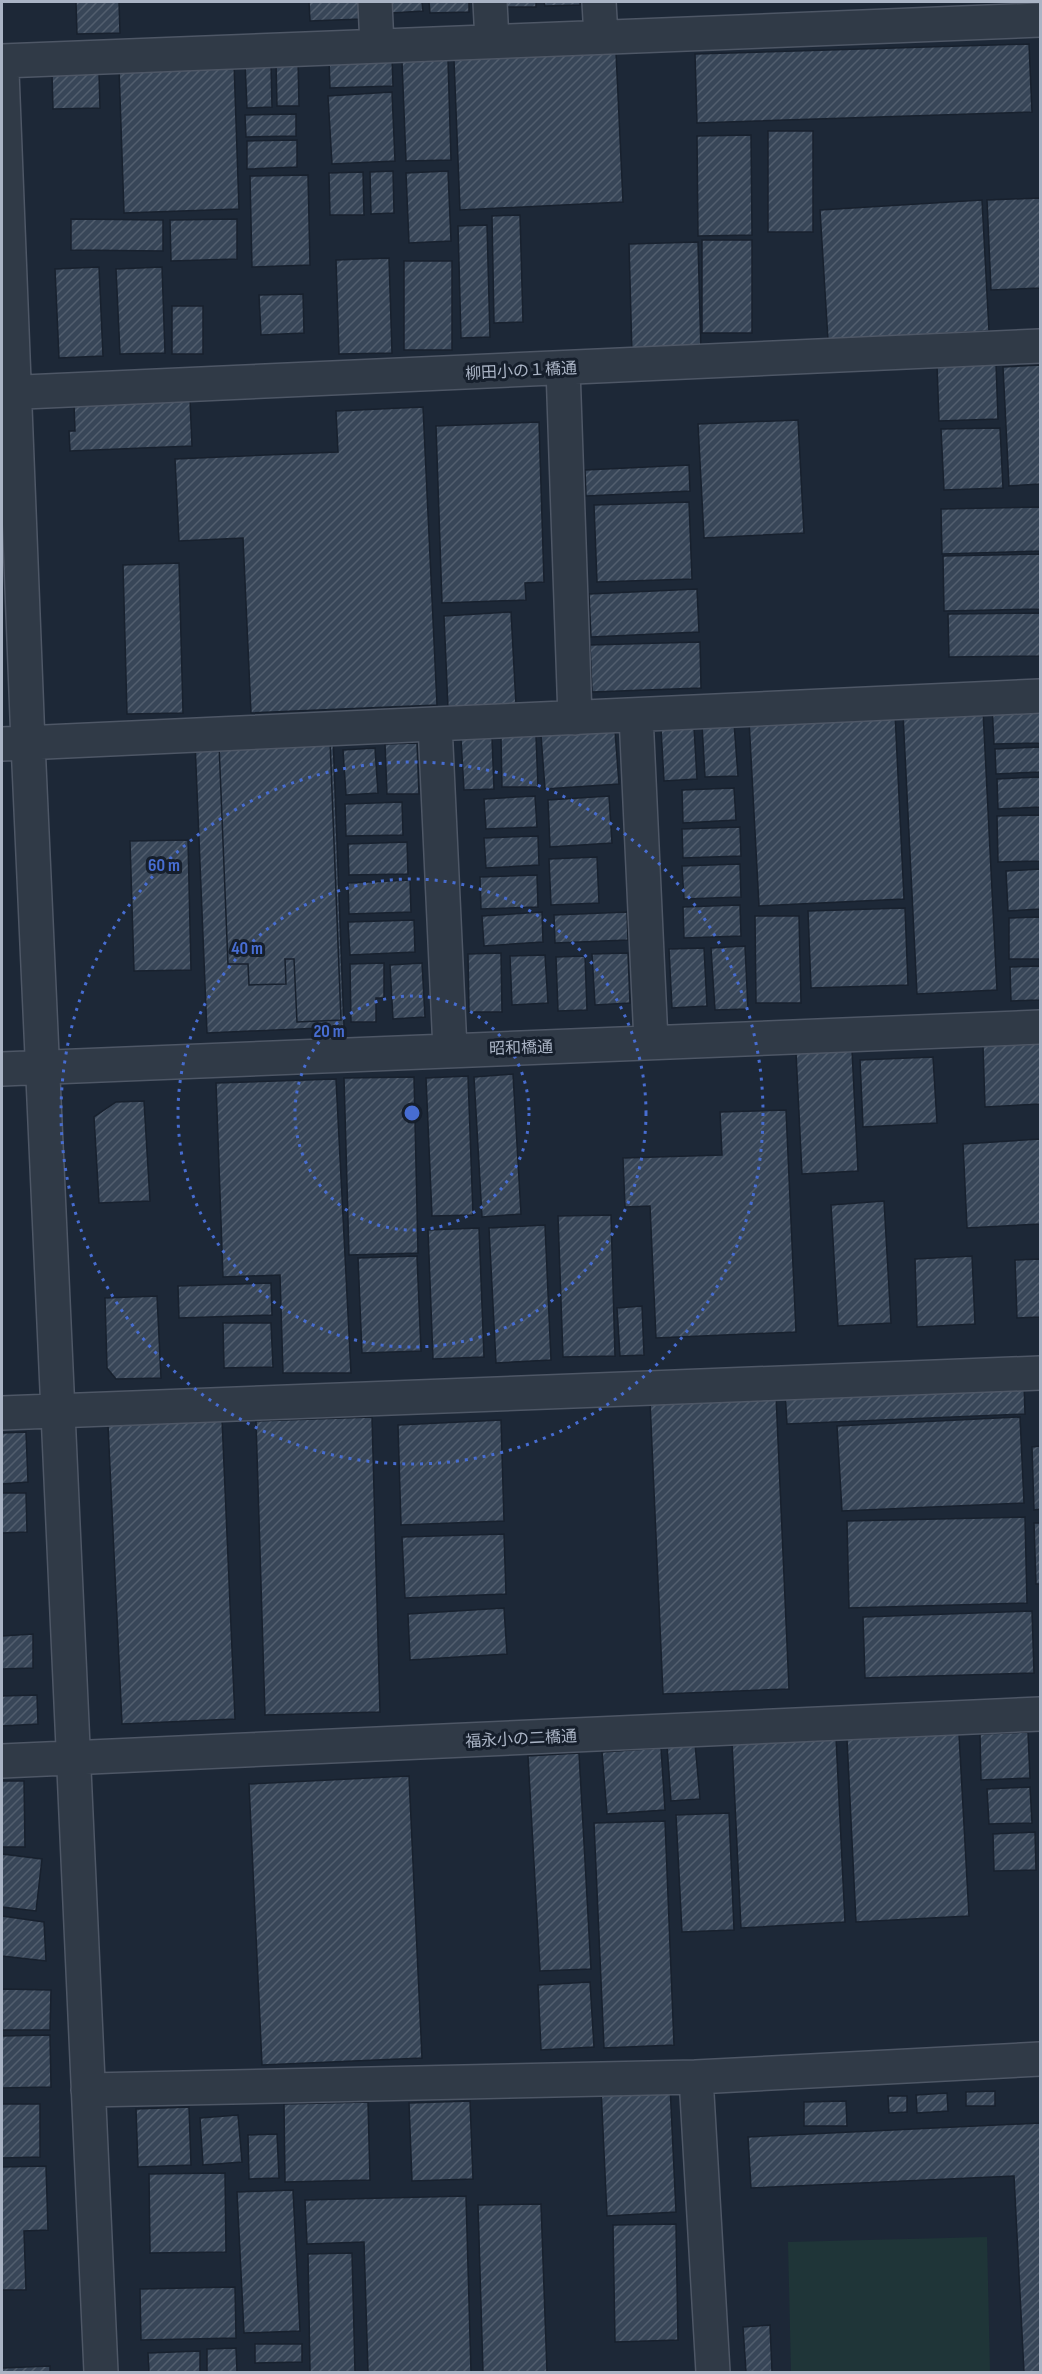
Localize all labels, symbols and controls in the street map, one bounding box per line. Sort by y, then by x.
street label: 柳田小の１橋通 [465,359,578,384]
text: 60 m [148,855,180,876]
text: 40 m [231,938,263,959]
text: 20 m [313,1021,345,1042]
street label: 昭和橋通 [489,1038,553,1059]
centre of rings [402,1103,422,1123]
street label: 福永小の二橋通 [465,1727,578,1752]

